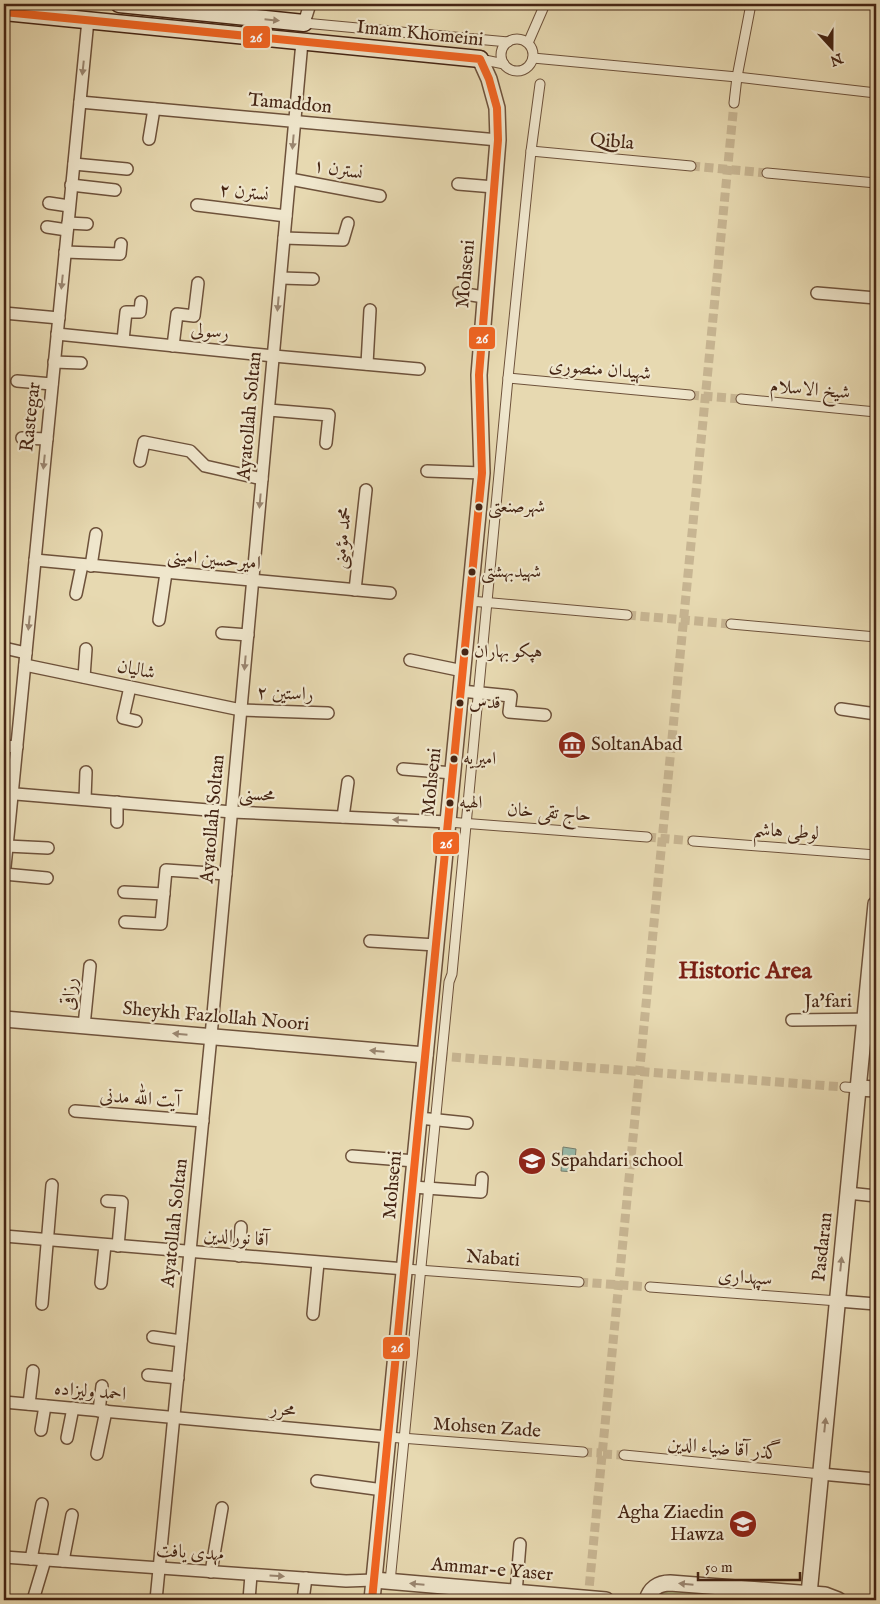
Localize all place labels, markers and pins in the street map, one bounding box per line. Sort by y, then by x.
place label: شهرصنعتی [488,496,545,519]
marker: شهرصنعتی [474,502,484,512]
place label: شهیدبهشتی [481,561,541,584]
marker: شهیدبهشتی [467,567,477,577]
place label: هپکو بهاران [474,641,542,664]
marker: هپکو بهاران [460,647,470,657]
place label: قدس [469,692,501,715]
marker: قدس [455,698,465,708]
museum icon: SoltanAbad [557,730,587,760]
place label: SoltanAbad [591,733,683,757]
place label: امیریه [463,748,496,771]
marker: امیریه [449,754,459,764]
place label: الهیه [459,792,483,815]
marker: الهیه [445,798,455,808]
school or university icon: Sepahdari school [517,1146,547,1176]
place label: Sepahdari school [551,1149,684,1173]
place label: Agha Ziaedin Hawza [617,1501,725,1547]
school or university icon: Agha Ziaedin Hawza [728,1509,758,1539]

